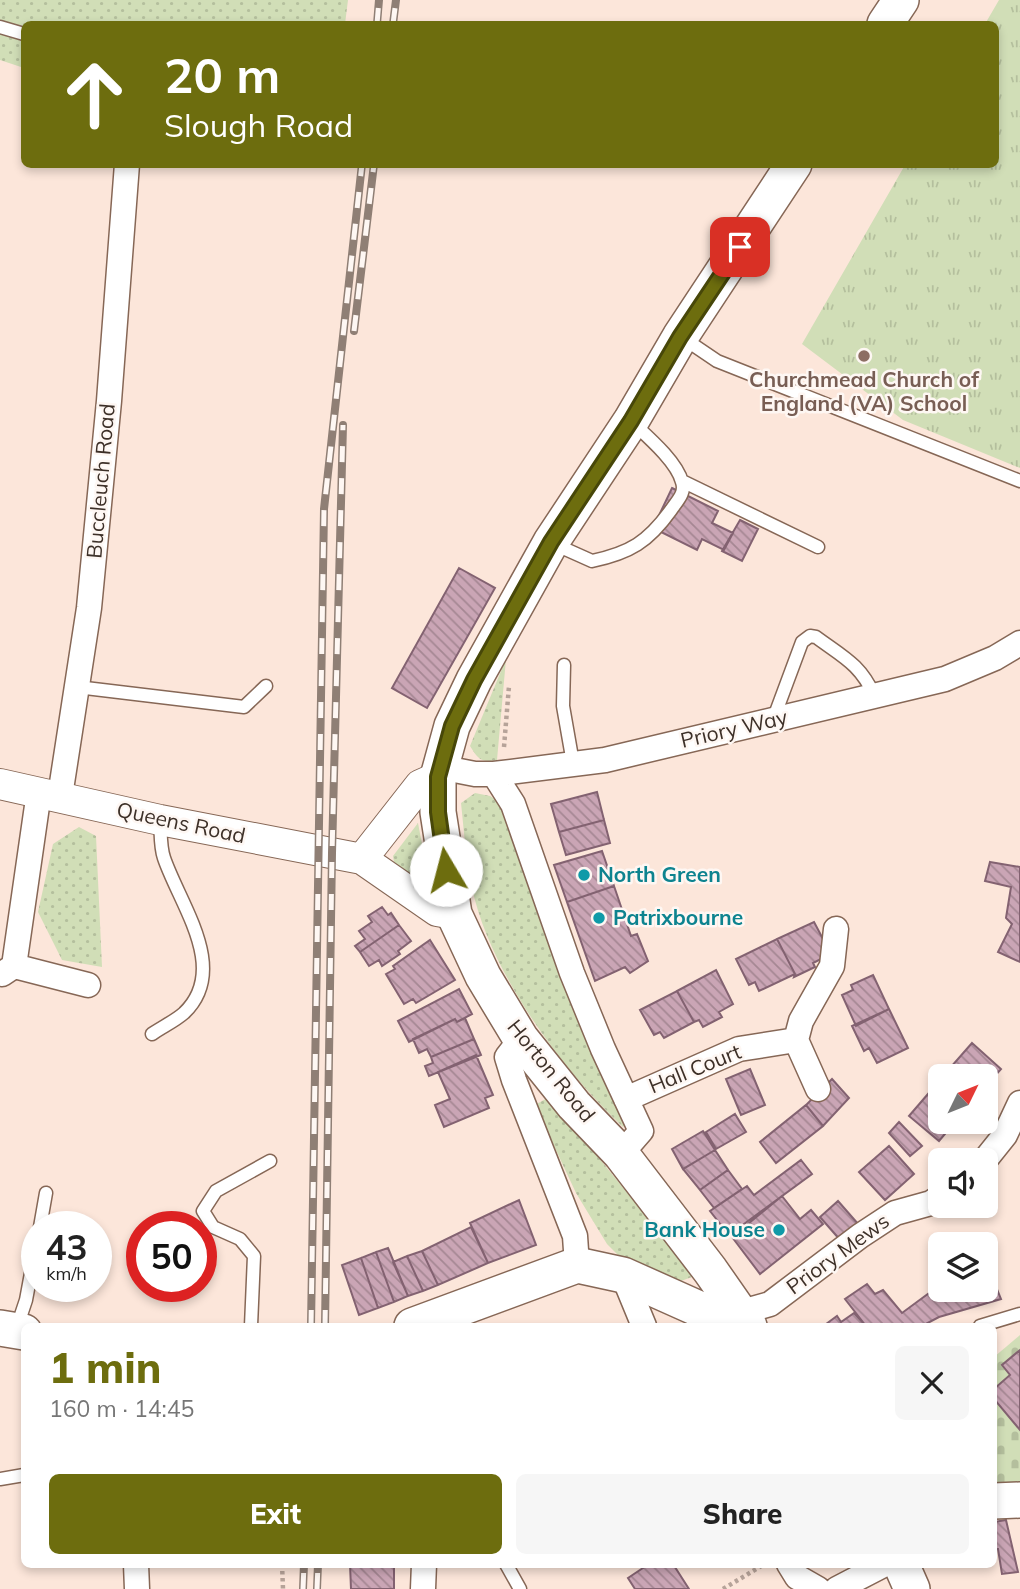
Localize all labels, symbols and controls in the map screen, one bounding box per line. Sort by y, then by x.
text: 20 m [164,44,280,105]
icon: ahead [49,49,140,140]
text: Slough Road [164,105,353,145]
pin [710,217,770,277]
icon: arrive [721,228,759,266]
marker: Churchmead Church of England (VA) School [856,348,872,364]
place label: Churchmead Church of England (VA) School [749,366,980,416]
street label: Buccleuch Road [80,402,120,559]
street label: Priory Way [678,703,790,753]
street label: Queens Road [114,796,248,848]
position arrow [409,833,483,907]
place label: North Green [598,861,721,887]
marker: North Green [576,867,592,883]
place label: Patrixbourne [613,904,743,930]
marker: Patrixbourne [591,910,607,926]
street label: Horton Road [502,1014,601,1127]
street label: Hall Court [645,1038,745,1098]
north arrow [928,1064,998,1134]
map controls [928,1064,998,1302]
button: sound [928,1148,998,1218]
street label: Priory Mews [781,1207,894,1299]
speed limit sign: 50 [126,1211,217,1302]
place label: Bank House [644,1216,765,1242]
marker: Bank House [771,1222,787,1238]
text: 43 [45,1225,88,1269]
button: layers [928,1232,998,1302]
text: km/h [46,1262,87,1285]
text: 1 min [49,1341,162,1394]
button: close [895,1346,969,1420]
text: 160 m · 14:45 [49,1394,194,1423]
button: Exit [49,1474,502,1554]
button: Share [516,1474,969,1554]

